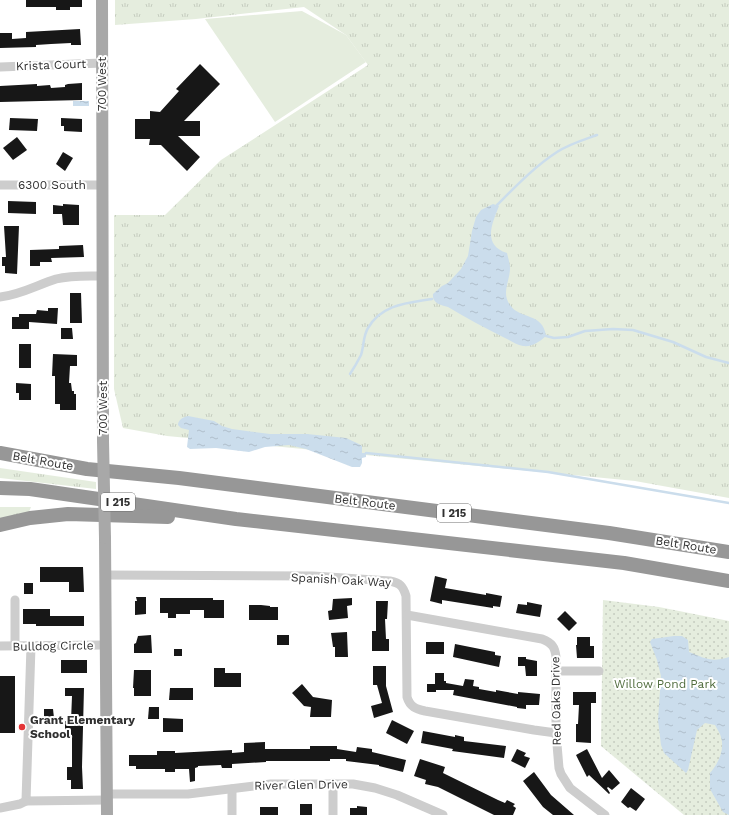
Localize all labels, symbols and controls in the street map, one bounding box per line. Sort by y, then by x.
street label: Krista Court [16,57,86,73]
street label: 700 West [95,57,109,111]
street label: 6300 South [18,178,86,192]
street label: 700 West [96,381,110,435]
street label: Belt Route [11,449,75,473]
street label: Belt Route [334,491,397,513]
road number: I 215 [101,493,135,511]
road number: I 215 [437,504,471,522]
street label: Belt Route [654,533,718,557]
street label: Spanish Oak Way [291,570,392,590]
street label: Bulldog Circle [12,638,94,654]
street label: Red Oaks Drive [548,656,564,746]
park label: Willow Pond Park [614,677,716,691]
place label: Grant Elementary School [30,713,135,741]
marker: Grant Elementary School [17,722,27,732]
street label: River Glen Drive [254,777,348,793]

